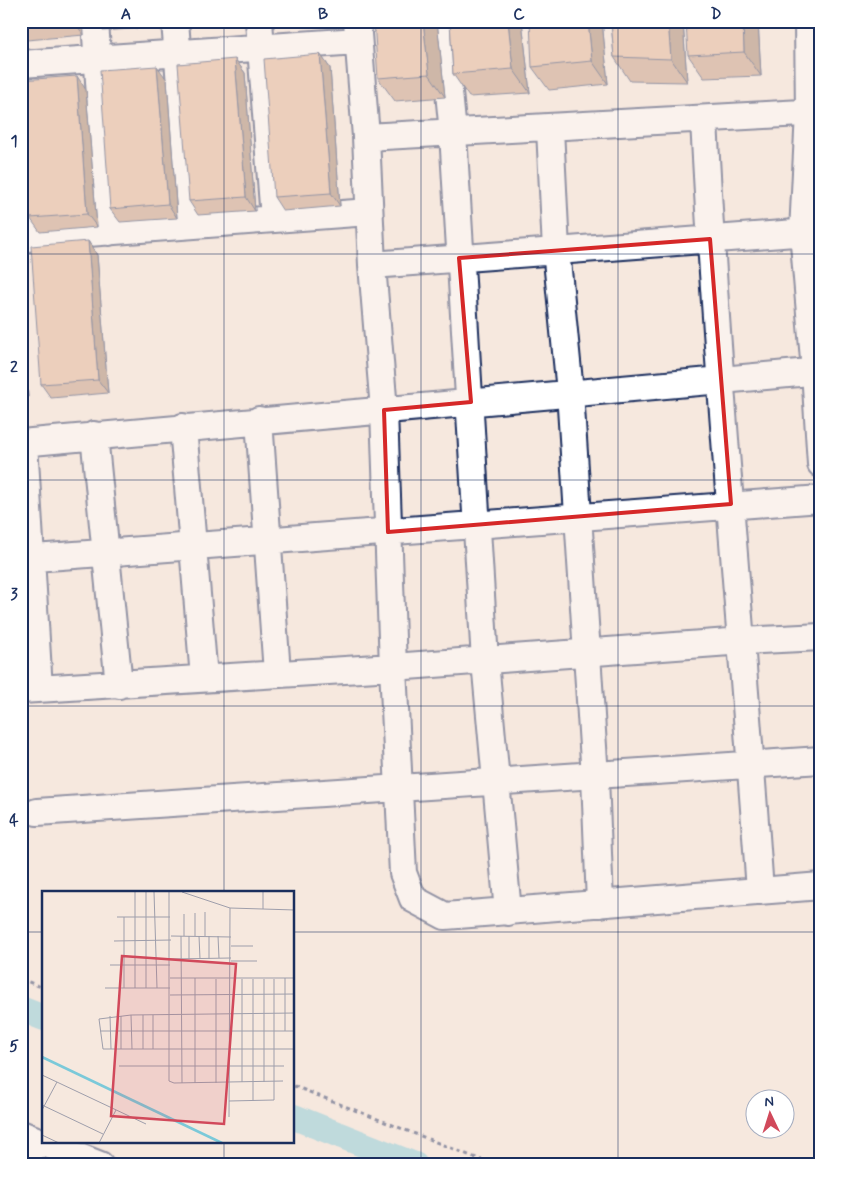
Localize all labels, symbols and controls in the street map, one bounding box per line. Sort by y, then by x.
text: A [121,4,131,25]
text: B [318,4,328,25]
text: C [513,4,525,25]
text: D [710,4,722,25]
text: 1 [10,131,18,152]
text: 2 [10,357,18,378]
text: 3 [10,584,18,605]
text: 4 [9,810,19,831]
inset map [42,891,295,1144]
text: 5 [9,1036,19,1057]
north arrow [744,1088,794,1138]
text: N [764,1093,774,1111]

